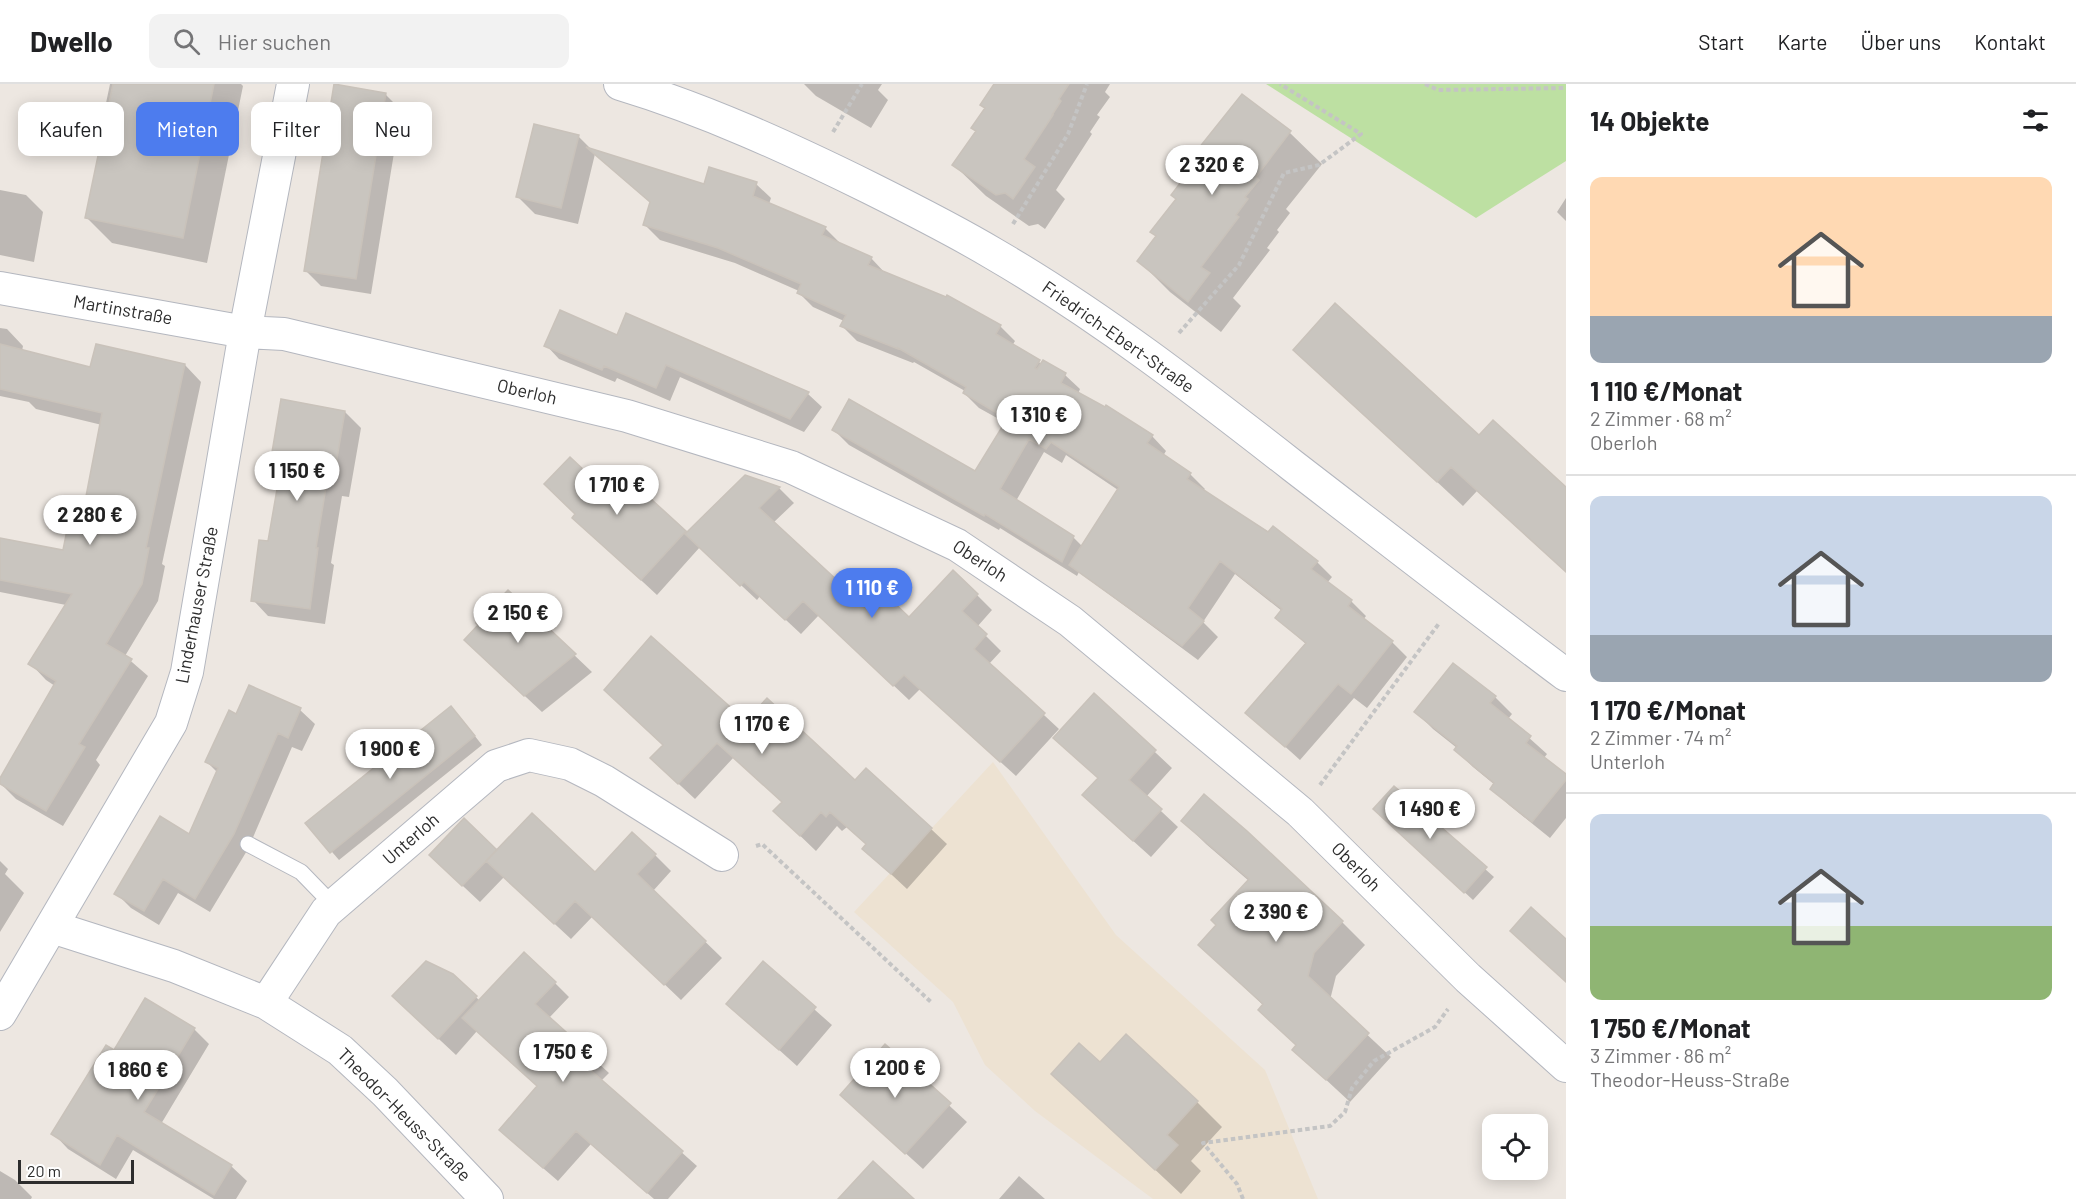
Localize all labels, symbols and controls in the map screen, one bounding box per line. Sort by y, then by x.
search box [149,14,569,68]
text: Dwello [30,24,113,58]
icon: search [170,25,203,58]
text: Hier suchen [218,28,331,54]
text: Start [1698,29,1745,54]
text: Karte [1778,29,1828,54]
text: Über uns [1861,29,1941,54]
text: Kontakt [1974,29,2046,54]
chip: Kaufen [18,102,124,156]
chip: Mieten [136,102,239,156]
chip: Filter [251,102,341,156]
chip: Neu [353,102,432,156]
icon: filters [2019,104,2052,137]
text: 14 Objekte [1590,105,1710,136]
pin: 2 320 € [1157,145,1267,196]
text: 2 320 € [1179,152,1245,176]
icon: home [1767,216,1875,324]
street label: Friedrich-Ebert-Straße [1038,275,1199,397]
street label: Martinstraße [72,289,174,329]
street label: Oberloh [495,373,559,409]
text: 1 110 €/Monat [1590,375,1742,406]
pin: 1 310 € [984,395,1094,446]
text: 1 310 € [1011,402,1067,426]
text: 2 Zimmer · 68 m² [1590,406,1732,430]
text: Oberloh [1590,430,1657,454]
pin: 1 150 € [242,451,352,502]
text: 1 150 € [268,458,326,482]
pin: 1 710 € [562,465,672,516]
text: 1 710 € [589,472,645,496]
pin: 2 280 € [35,495,145,546]
text: 2 280 € [57,502,123,526]
street label: Linderhauser Straße [170,524,222,685]
street label: Oberloh [949,534,1012,586]
icon: home [1767,535,1875,643]
pin: 1 110 € [817,568,927,619]
text: 1 110 € [845,575,899,599]
pin: 2 150 € [463,593,573,644]
text: 2 150 € [487,600,549,624]
text: 1 170 €/Monat [1590,694,1746,725]
pin: 1 170 € [707,704,817,755]
text: 1 170 € [734,711,790,735]
text: 2 Zimmer · 74 m² [1590,725,1731,749]
pin: 1 900 € [335,729,445,780]
text: 1 900 € [359,736,421,760]
text: Unterloh [1590,749,1665,773]
pin: 1 490 € [1375,789,1485,840]
text: 1 490 € [1399,796,1461,820]
street label: Unterloh [378,808,443,869]
street label: Oberloh [1327,837,1386,896]
icon: home [1767,853,1875,961]
pin: 2 390 € [1221,892,1331,943]
text: 2 390 € [1244,899,1308,923]
text: 1 750 €/Monat [1590,1012,1751,1043]
pin: 1 750 € [508,1032,618,1083]
text: 1 750 € [533,1039,593,1063]
street label: Theodor-Heuss-Straße [333,1043,476,1186]
text: 3 Zimmer · 86 m² [1590,1043,1731,1067]
pin: 1 200 € [840,1048,950,1099]
pin: 1 860 € [83,1050,193,1101]
text: 1 200 € [864,1055,926,1079]
text: 1 860 € [108,1057,168,1081]
text: Theodor-Heuss-Straße [1590,1067,1790,1091]
map controls [1482,1114,1548,1180]
button: locate [1482,1114,1548,1180]
scale bar [18,1157,134,1184]
text: 20 m [27,1161,61,1180]

